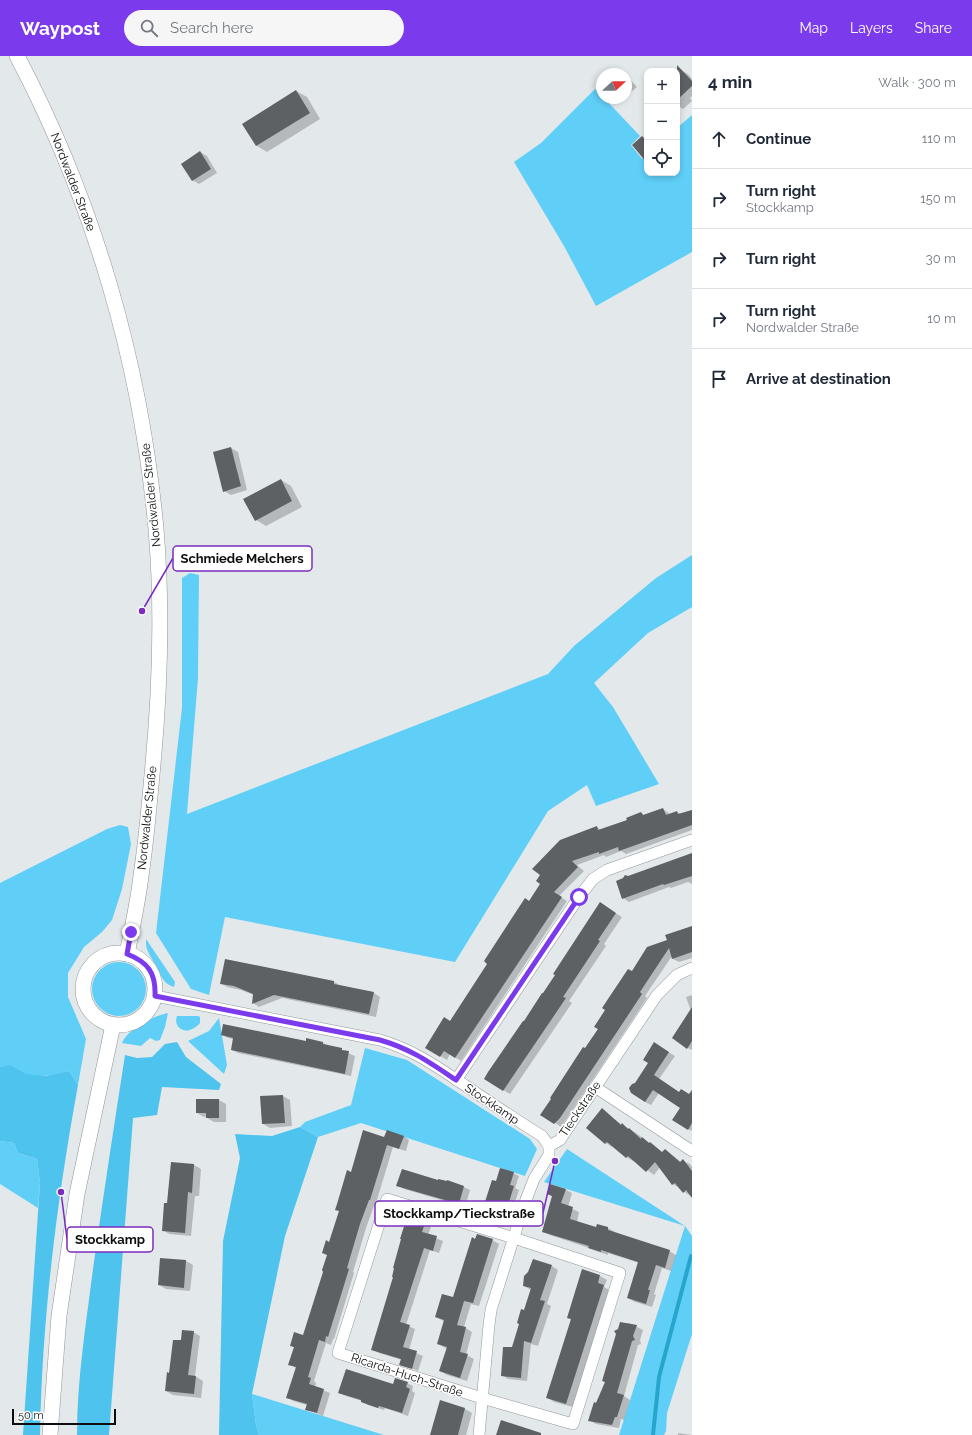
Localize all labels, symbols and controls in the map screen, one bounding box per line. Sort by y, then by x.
search box [124,10,404,46]
text: Waypost [20,17,100,39]
icon: search [138,17,160,39]
text: Search here [170,19,253,37]
text: Map [800,20,828,36]
text: Layers [850,20,893,36]
text: Share [915,20,952,36]
north arrow [596,68,632,104]
map controls [644,68,680,176]
button: + [644,68,680,104]
text: 4 min [708,72,752,92]
text: Walk · 300 m [878,75,956,90]
button: − [644,104,680,140]
icon: ahead [708,128,730,150]
text: Continue [746,130,811,148]
street label: Nordwalder Straße [48,131,98,233]
text: 110 m [922,131,956,146]
button: locate [644,140,680,176]
text: Turn right [746,182,816,200]
icon: right [708,188,730,210]
text: 150 m [920,191,956,206]
text: Stockkamp [746,200,814,215]
icon: right [708,248,730,270]
text: Turn right [746,250,816,268]
text: 30 m [926,251,956,266]
text: Turn right [746,302,816,320]
icon: right [708,308,730,330]
text: 10 m [927,311,956,326]
text: Nordwalder Straße [746,320,859,335]
icon: arrive [708,368,730,390]
text: Arrive at destination [746,370,891,388]
street label: Nordwalder Straße [139,442,163,548]
callout: Schmiede Melchers [173,546,312,571]
text: Schmiede Melchers [180,551,304,566]
street label: Nordwalder Straße [135,765,159,871]
route start [570,888,588,906]
route end [122,923,140,941]
street label: Tieckstraße [556,1078,604,1140]
street label: Stockkamp [462,1081,522,1127]
callout: Stockkamp/Tieckstraße [375,1201,543,1226]
text: Stockkamp/Tieckstraße [383,1206,535,1221]
callout: Stockkamp [67,1227,153,1252]
text: Stockkamp [75,1232,145,1247]
street label: Ricarda-Huch-Straße [349,1350,465,1400]
scale bar [12,1407,116,1426]
text: 50 m [18,1409,44,1422]

